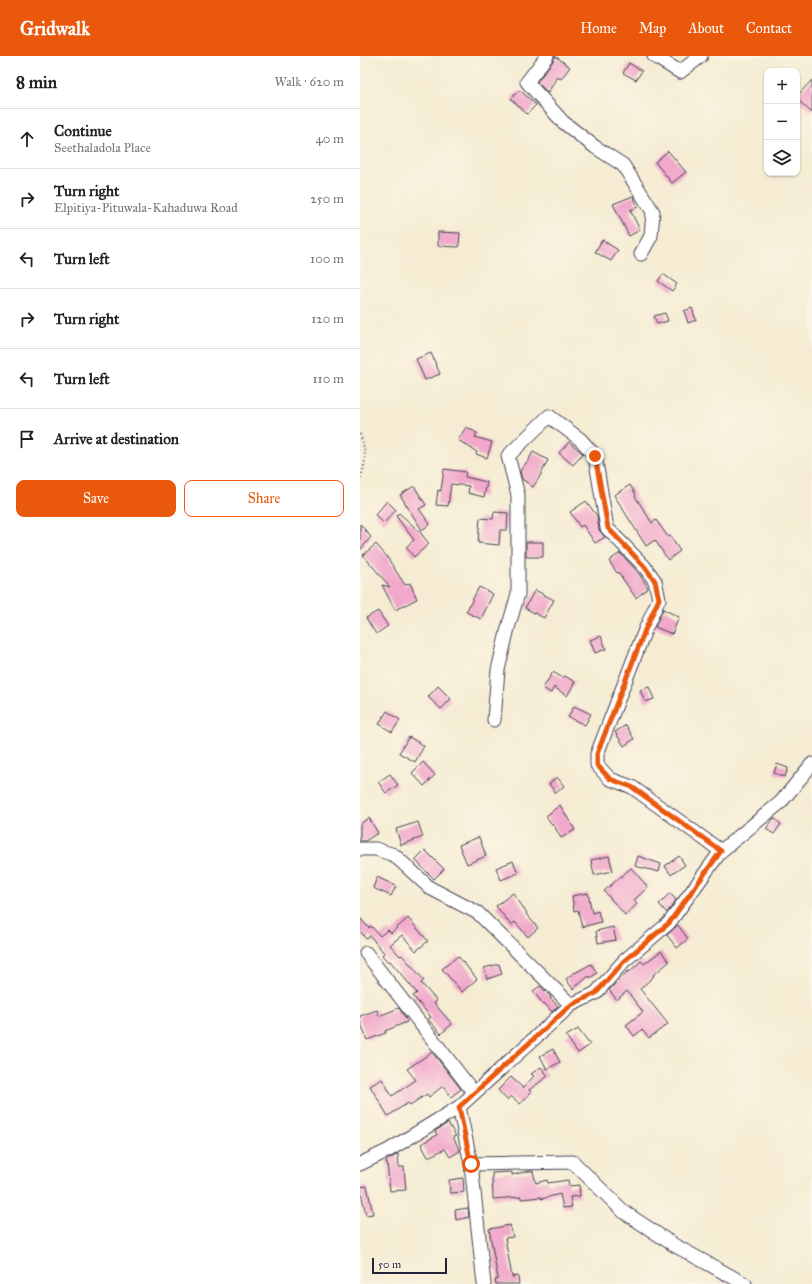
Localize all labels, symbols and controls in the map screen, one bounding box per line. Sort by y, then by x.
text: Gridwalk [20,17,90,40]
text: Home [580,20,617,37]
text: Map [639,20,666,37]
text: About [688,20,724,37]
text: Contact [746,20,792,37]
map controls [764,68,800,176]
button: + [764,68,800,104]
text: 8 min [16,72,57,93]
text: Walk · 620 m [274,74,344,90]
button: − [764,104,800,140]
text: Continue [54,122,112,140]
icon: ahead [16,128,38,150]
text: 40 m [315,131,344,147]
text: Seethaladola Place [54,140,151,156]
button: layers [764,140,800,176]
text: Turn right [54,182,119,200]
icon: right [16,188,38,210]
text: 250 m [310,191,344,207]
text: Elpitiya-Pituwala-Kahaduwa Road [54,200,238,216]
icon: left [16,248,38,270]
text: Turn left [54,250,110,268]
text: 100 m [310,251,344,267]
icon: right [16,308,38,330]
text: Turn right [54,310,119,328]
text: 120 m [311,311,344,327]
icon: left [16,368,38,390]
text: Turn left [54,370,110,388]
text: 110 m [312,371,344,387]
icon: arrive [16,428,38,450]
text: Arrive at destination [54,430,179,448]
route end [586,447,604,465]
button: Save [16,480,176,517]
button: Share [184,480,344,517]
route start [462,1155,480,1173]
scale bar [372,1256,447,1275]
text: 50 m [378,1258,401,1271]

